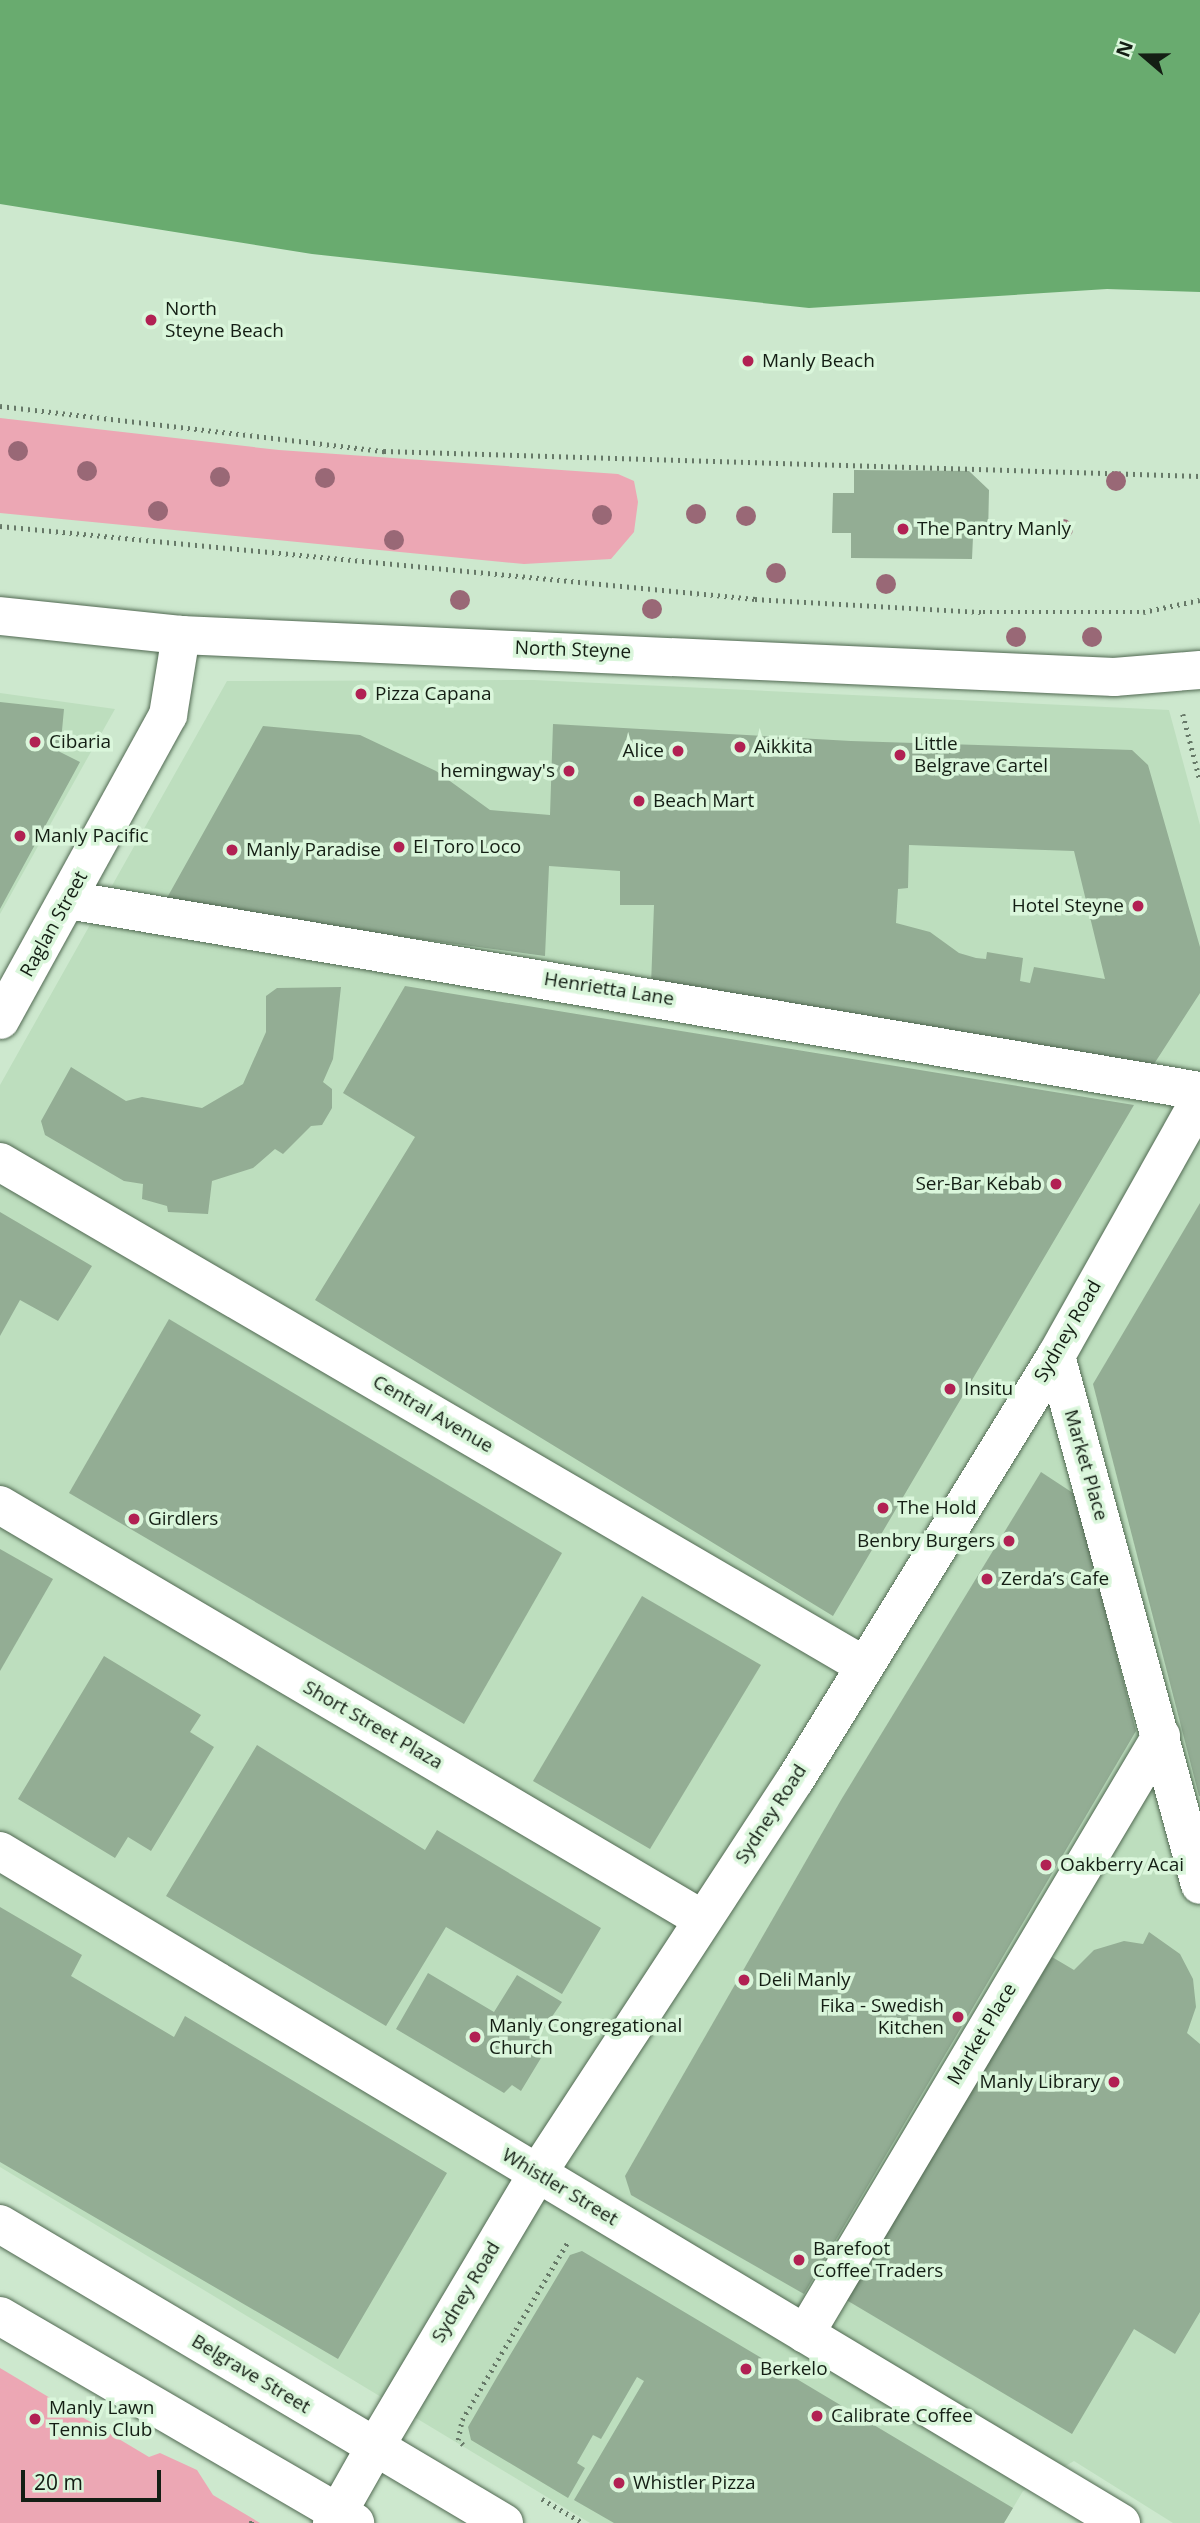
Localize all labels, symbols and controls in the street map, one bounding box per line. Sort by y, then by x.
north arrow [1109,21,1179,91]
text: N [1109,37,1139,61]
place label: North Steyne Beach [165,298,284,342]
marker: North Steyne Beach [143,312,159,328]
place label: Manly Beach [762,350,875,372]
marker: Manly Beach [740,353,756,369]
place label: The Pantry Manly [917,518,1071,540]
marker: The Pantry Manly [895,521,911,537]
street label: North Steyne [514,637,632,663]
place label: Pizza Capana [375,683,491,705]
marker: Pizza Capana [353,686,369,702]
place label: Cibaria [49,731,111,753]
place label: Little Belgrave Cartel [914,733,1048,777]
marker: Cibaria [27,734,43,750]
place label: Aikkita [754,736,813,758]
marker: Aikkita [732,739,748,755]
place label: Alice [623,740,664,762]
marker: Alice [670,743,686,759]
marker: Little Belgrave Cartel [892,747,908,763]
place label: hemingway's [440,760,555,782]
marker: hemingway's [561,763,577,779]
place label: Beach Mart [653,790,754,812]
marker: Beach Mart [631,793,647,809]
place label: Manly Pacific [34,825,149,847]
marker: Manly Pacific [12,828,28,844]
place label: El Toro Loco [413,836,521,858]
place label: Manly Paradise [246,839,381,861]
marker: El Toro Loco [391,839,407,855]
marker: Manly Paradise [224,842,240,858]
street label: Raglan Street [16,867,92,981]
place label: Hotel Steyne [1012,895,1124,917]
marker: Hotel Steyne [1130,898,1146,914]
street label: Henrietta Lane [542,967,676,1011]
place label: Ser-Bar Kebab [915,1173,1042,1195]
marker: Ser-Bar Kebab [1048,1176,1064,1192]
street label: Sydney Road [1030,1276,1106,1386]
street label: Central Avenue [369,1370,497,1458]
place label: Insitu [964,1378,1013,1400]
marker: Insitu [942,1381,958,1397]
street label: Market Place [1059,1407,1113,1523]
place label: The Hold [897,1497,977,1519]
marker: The Hold [875,1500,891,1516]
place label: Girdlers [148,1508,218,1530]
marker: Girdlers [126,1511,142,1527]
place label: Benbry Burgers [857,1530,995,1552]
marker: Benbry Burgers [1001,1533,1017,1549]
place label: Zerda’s Cafe [1001,1568,1109,1590]
marker: Zerda’s Cafe [979,1571,995,1587]
street label: Short Street Plaza [299,1676,447,1774]
street label: Sydney Road [730,1760,812,1868]
place label: Oakberry Acai [1060,1854,1184,1876]
marker: Oakberry Acai [1038,1857,1054,1873]
place label: Deli Manly [758,1969,851,1991]
marker: Deli Manly [736,1972,752,1988]
street label: Market Place [943,1979,1021,2089]
place label: Fika - Swedish Kitchen [820,1995,944,2039]
marker: Fika - Swedish Kitchen [950,2009,966,2025]
place label: Manly Congregational Church [489,2015,682,2059]
marker: Manly Congregational Church [467,2029,483,2045]
place label: Manly Library [980,2071,1100,2093]
marker: Manly Library [1106,2074,1122,2090]
street label: Whistler Street [498,2143,622,2231]
street label: Sydney Road [427,2237,505,2347]
place label: Barefoot Coffee Traders [813,2238,943,2282]
marker: Barefoot Coffee Traders [791,2252,807,2268]
street label: Belgrave Street [187,2330,315,2418]
place label: Berkelo [760,2358,828,2380]
marker: Berkelo [738,2361,754,2377]
place label: Manly Lawn Tennis Club [49,2397,154,2441]
place label: Calibrate Coffee [831,2405,973,2427]
marker: Calibrate Coffee [809,2408,825,2424]
marker: Manly Lawn Tennis Club [27,2411,43,2427]
scale bar [24,2456,164,2500]
text: 20 m [34,2468,83,2496]
place label: Whistler Pizza [633,2472,756,2494]
marker: Whistler Pizza [611,2475,627,2491]

